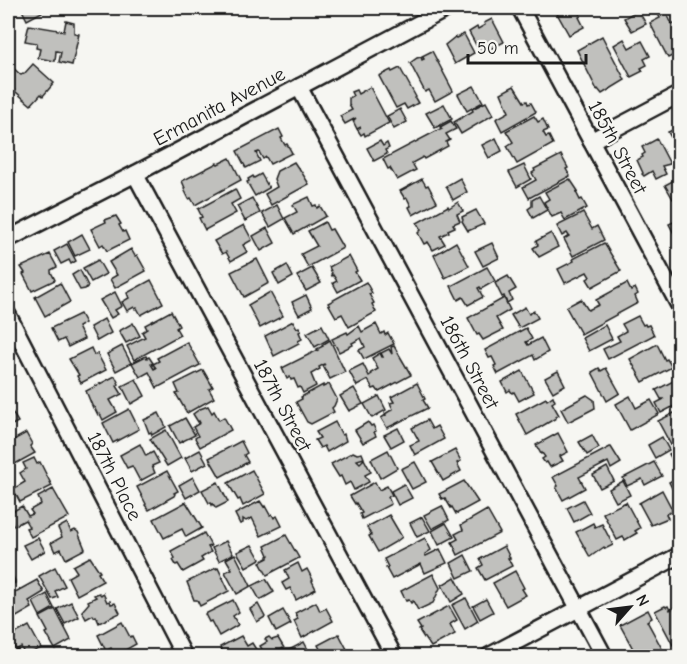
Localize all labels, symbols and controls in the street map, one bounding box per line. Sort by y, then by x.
scale bar [468,27,586,65]
text: 50 m [477,38,519,59]
street label: Ermanita Avenue [150,62,289,151]
street label: 185th Street [583,97,652,199]
street label: 186th Street [435,312,504,414]
street label: 187th Street [249,355,317,456]
street label: 187th Place [82,428,147,524]
north arrow [600,577,660,637]
text: N [632,592,653,609]

